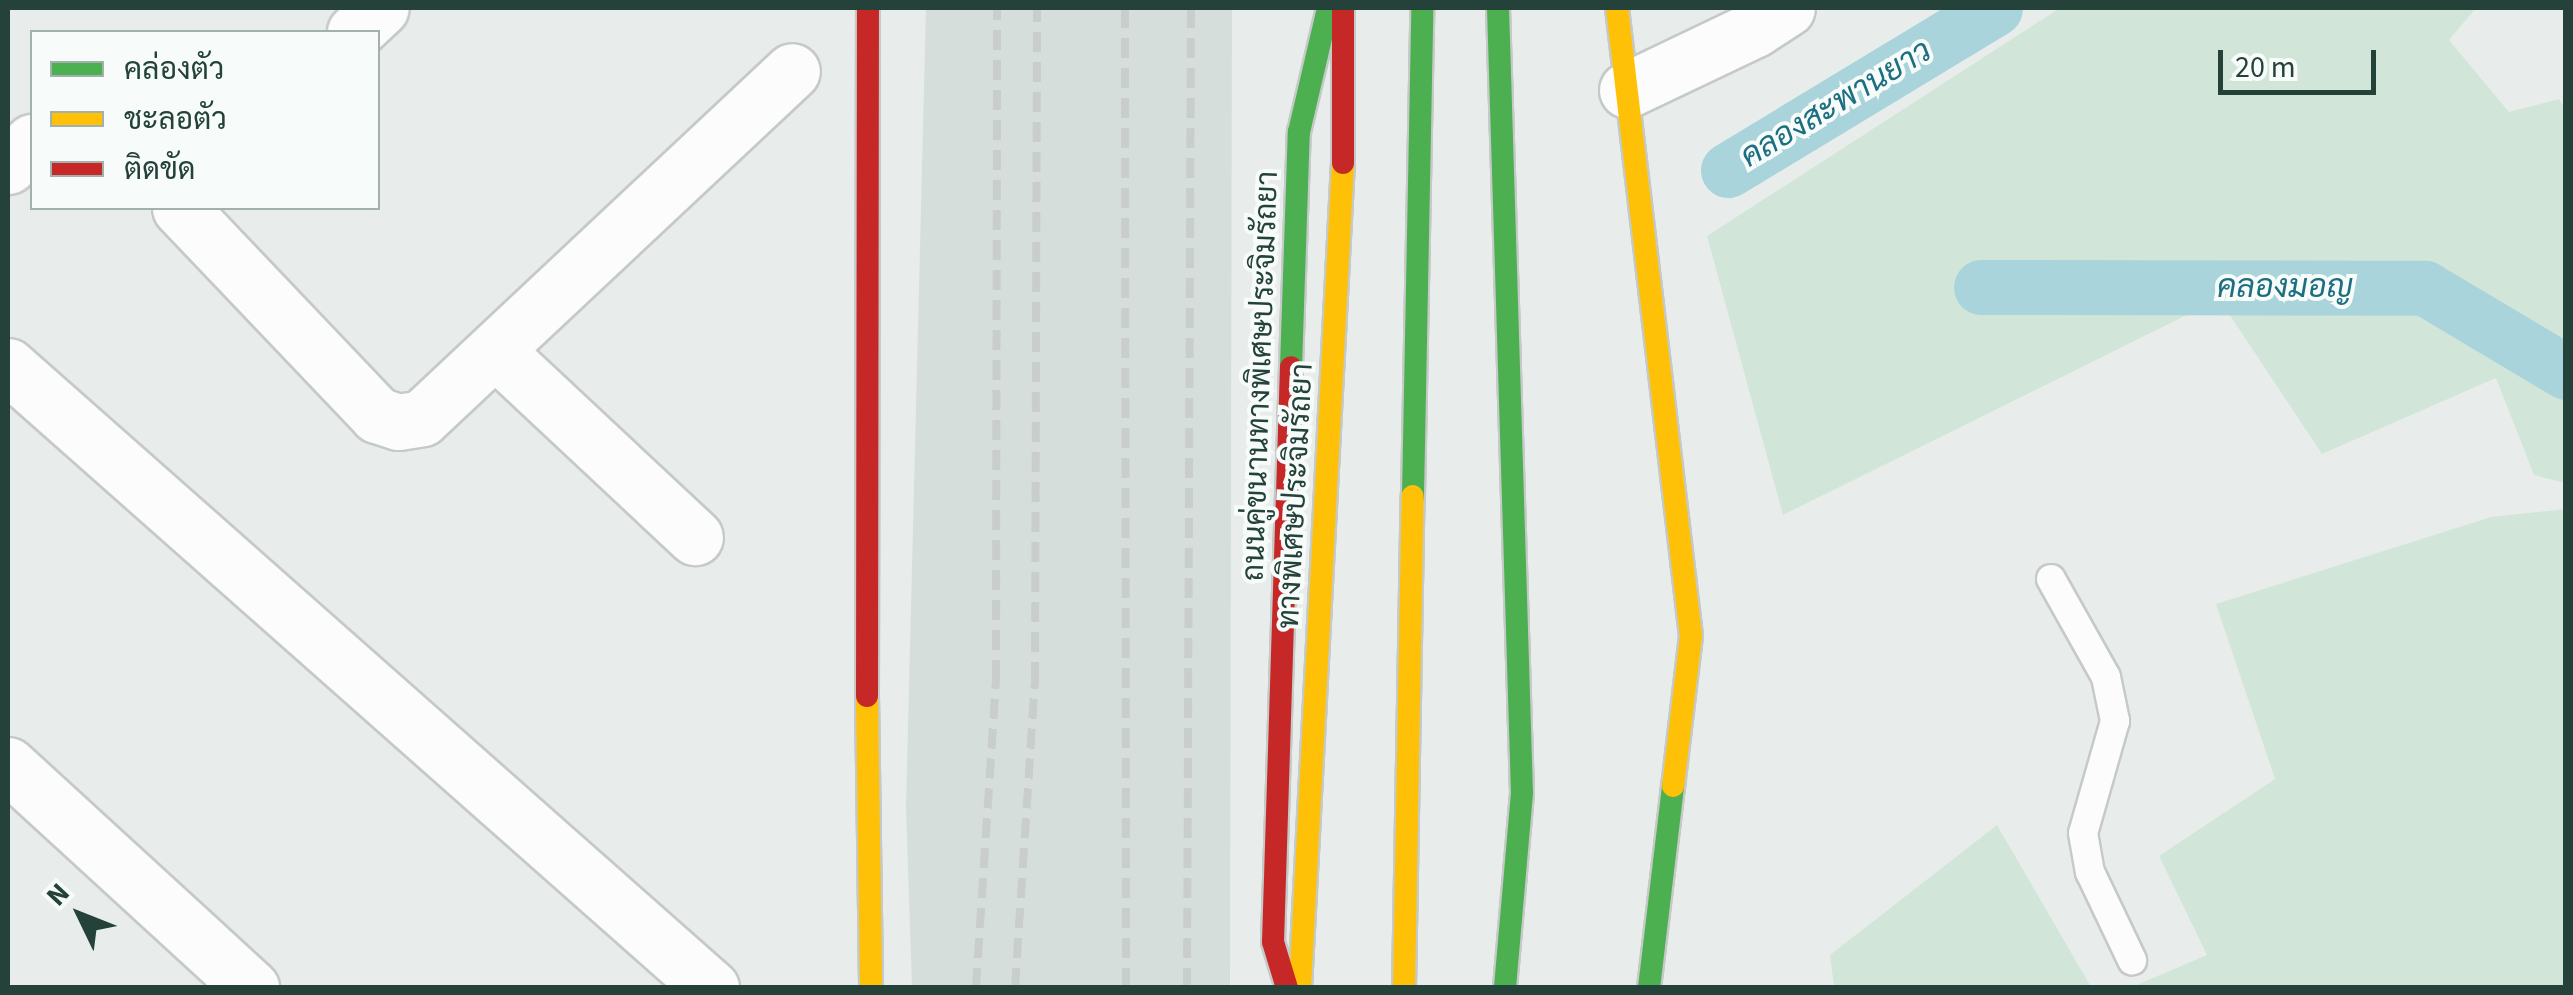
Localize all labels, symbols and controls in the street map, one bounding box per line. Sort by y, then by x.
legend [30,30,380,210]
scale bar [2223,30,2380,92]
water label: คลองสะพานยาว [1734,32,1938,176]
text: 20 m [2235,46,2296,89]
text: คล่องตัว [124,48,224,91]
text: ชะลอตัว [124,98,227,141]
text: ติดขัด [124,148,196,191]
street label: ถนนคู่ขนานทางพิเศษประจิมรัถยา [1236,170,1286,582]
water label: คลองมอญ [2217,268,2353,306]
street label: ทางพิเศษประจิมรัถยา [1271,362,1321,630]
north arrow [30,865,130,965]
text: N [37,874,79,915]

